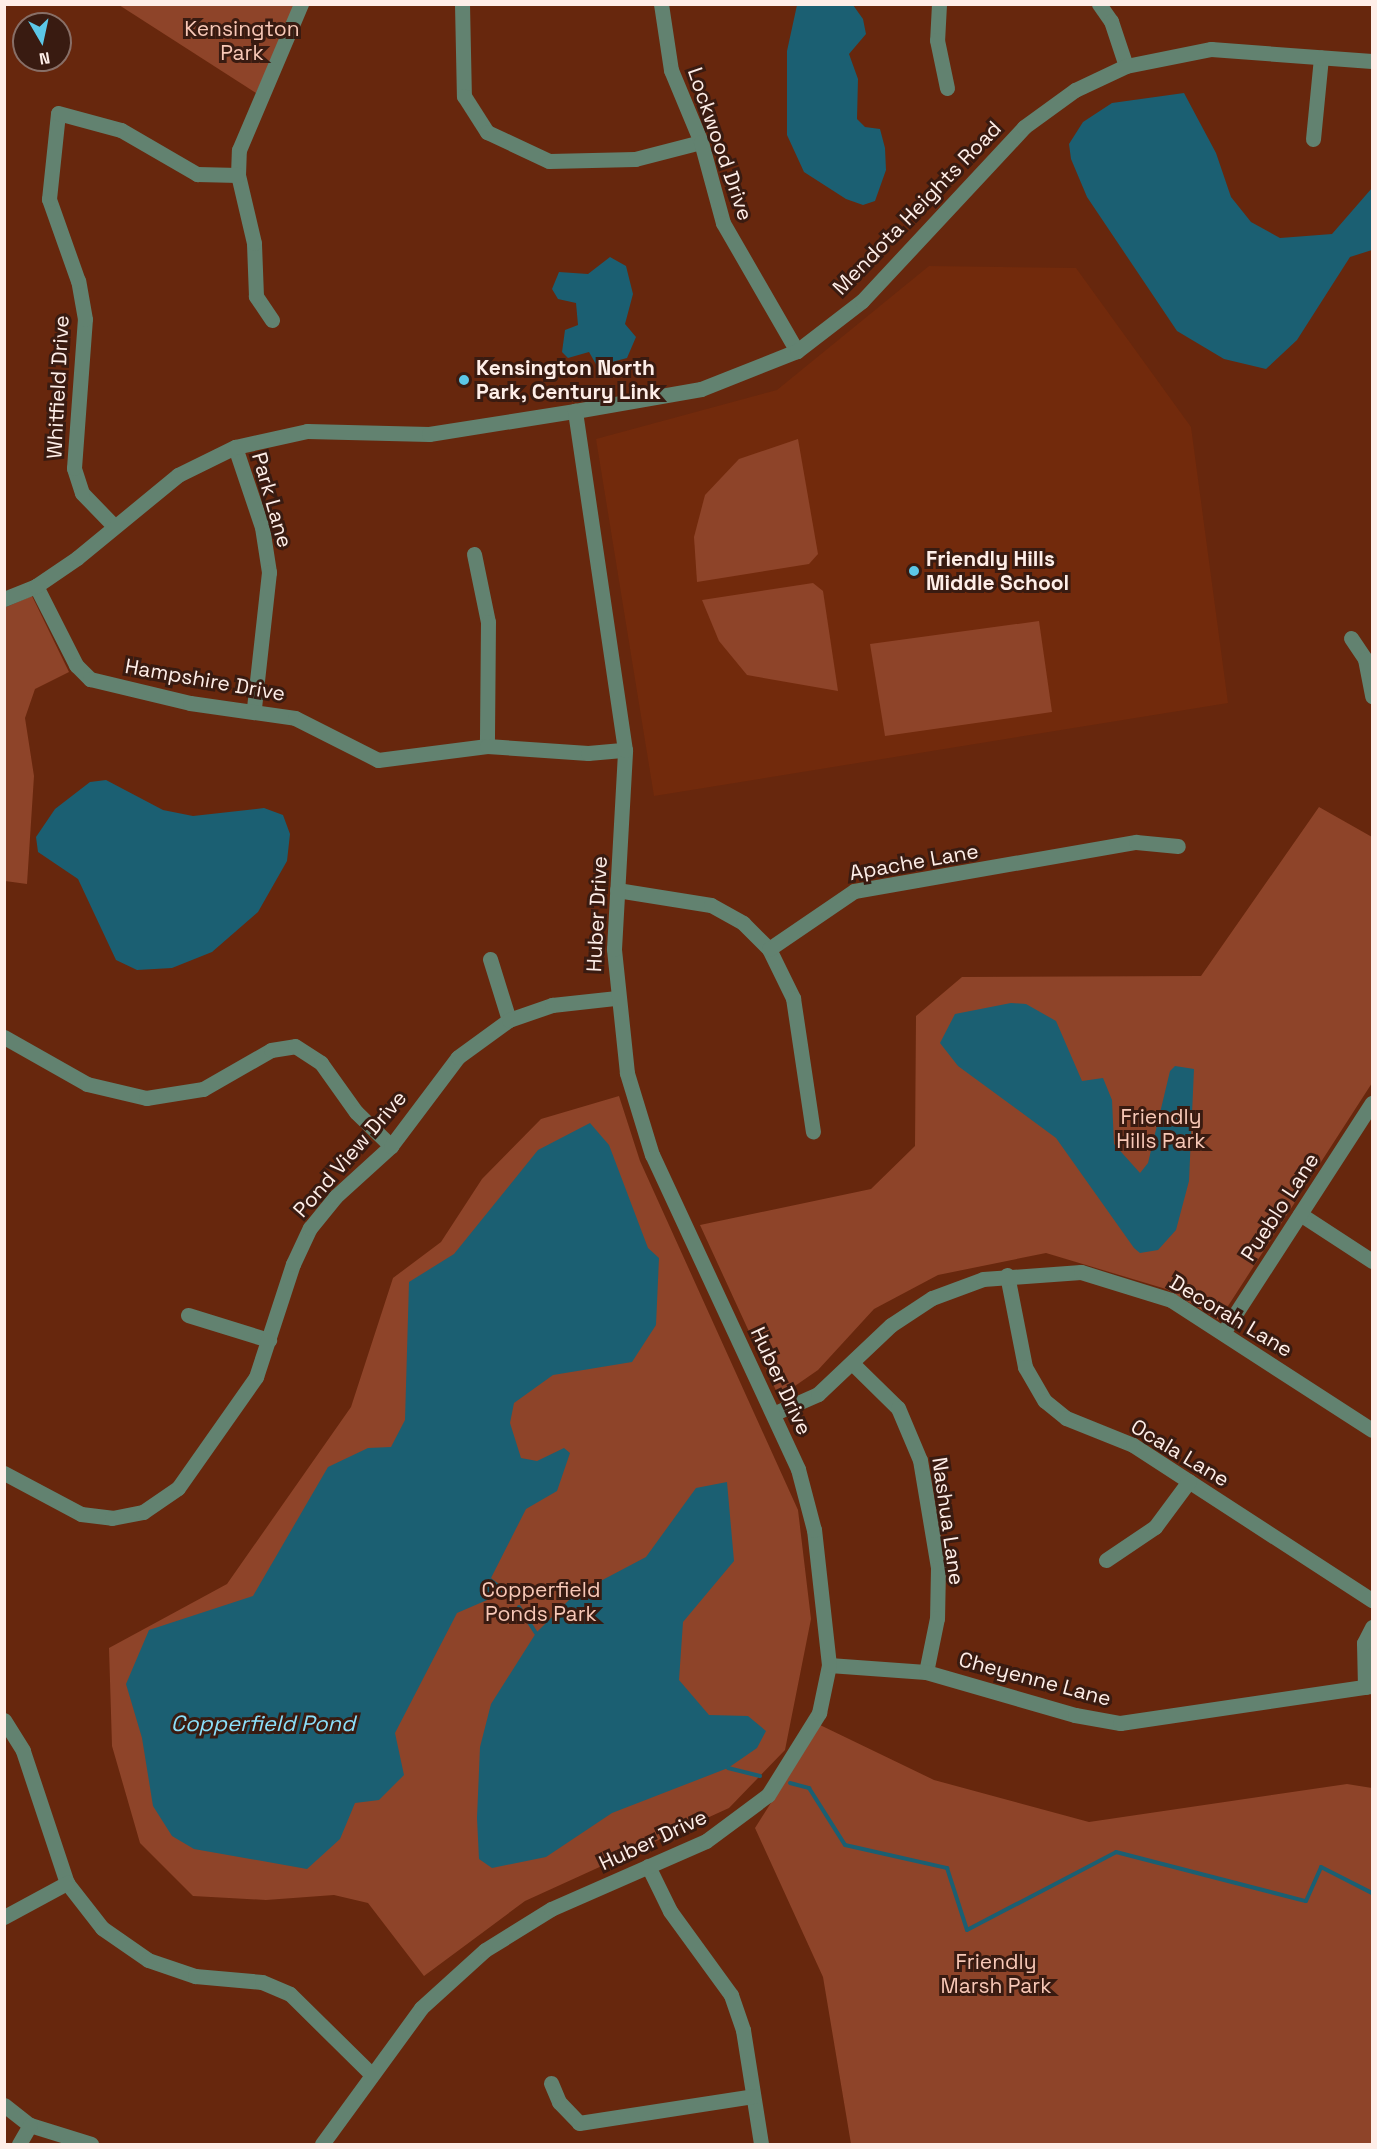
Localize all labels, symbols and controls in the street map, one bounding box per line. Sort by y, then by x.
north arrow [12,12,72,72]
park label: Kensington Park [184,16,300,66]
text: N [38,47,52,70]
street label: Lockwood Drive [682,64,758,224]
street label: Mendota Heights Road [827,116,1007,300]
street label: Whitfield Drive [42,315,74,459]
place label: Kensington North Park, Century Link [476,355,661,405]
marker: Kensington North Park, Century Link [457,373,471,387]
street label: Park Lane [246,449,298,551]
place label: Friendly Hills Middle School [926,546,1069,596]
marker: Friendly Hills Middle School [907,564,921,578]
street label: Hampshire Drive [123,654,287,706]
street label: Apache Lane [847,838,981,886]
street label: Huber Drive [581,855,613,973]
street label: Pond View Drive [288,1085,412,1223]
park label: Friendly Hills Park [1116,1104,1206,1154]
street label: Pueblo Lane [1236,1148,1324,1266]
street label: Decorah Lane [1165,1269,1297,1363]
street label: Huber Drive [745,1323,817,1439]
street label: Ocala Lane [1126,1414,1234,1492]
street label: Nashua Lane [927,1455,969,1587]
park label: Copperfield Ponds Park [482,1577,600,1627]
street label: Cheyenne Lane [956,1647,1114,1711]
water label: Copperfield Pond [171,1711,355,1737]
street label: Huber Drive [595,1804,711,1876]
park label: Friendly Marsh Park [941,1949,1051,1999]

